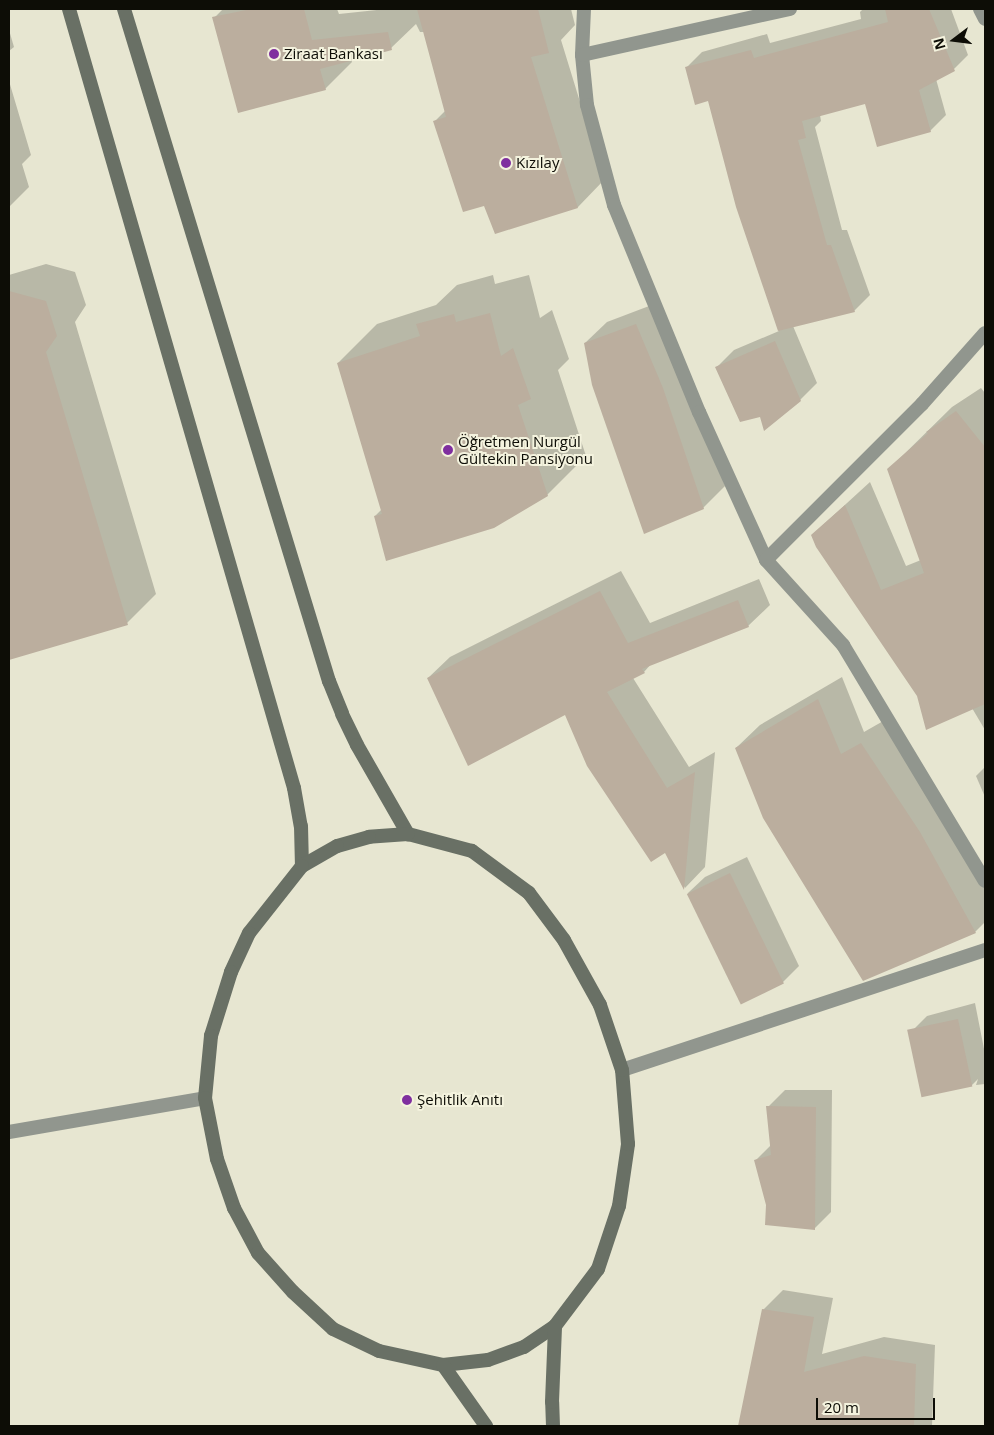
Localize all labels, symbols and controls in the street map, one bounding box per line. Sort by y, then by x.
north arrow [929,15,979,65]
text: N [928,36,950,52]
place label: Ziraat Bankası [284,45,383,63]
marker: Ziraat Bankası [268,48,280,60]
place label: Kızılay [516,154,559,172]
marker: Kızılay [500,157,512,169]
place label: Öğretmen Nurgül Gültekin Pansiyonu [458,432,593,467]
marker: Öğretmen Nurgül Gültekin Pansiyonu [442,444,454,456]
place label: Şehitlik Anıtı [417,1091,503,1109]
marker: Şehitlik Anıtı [401,1094,413,1106]
scale bar [819,1388,938,1420]
text: 20 m [824,1397,859,1417]

